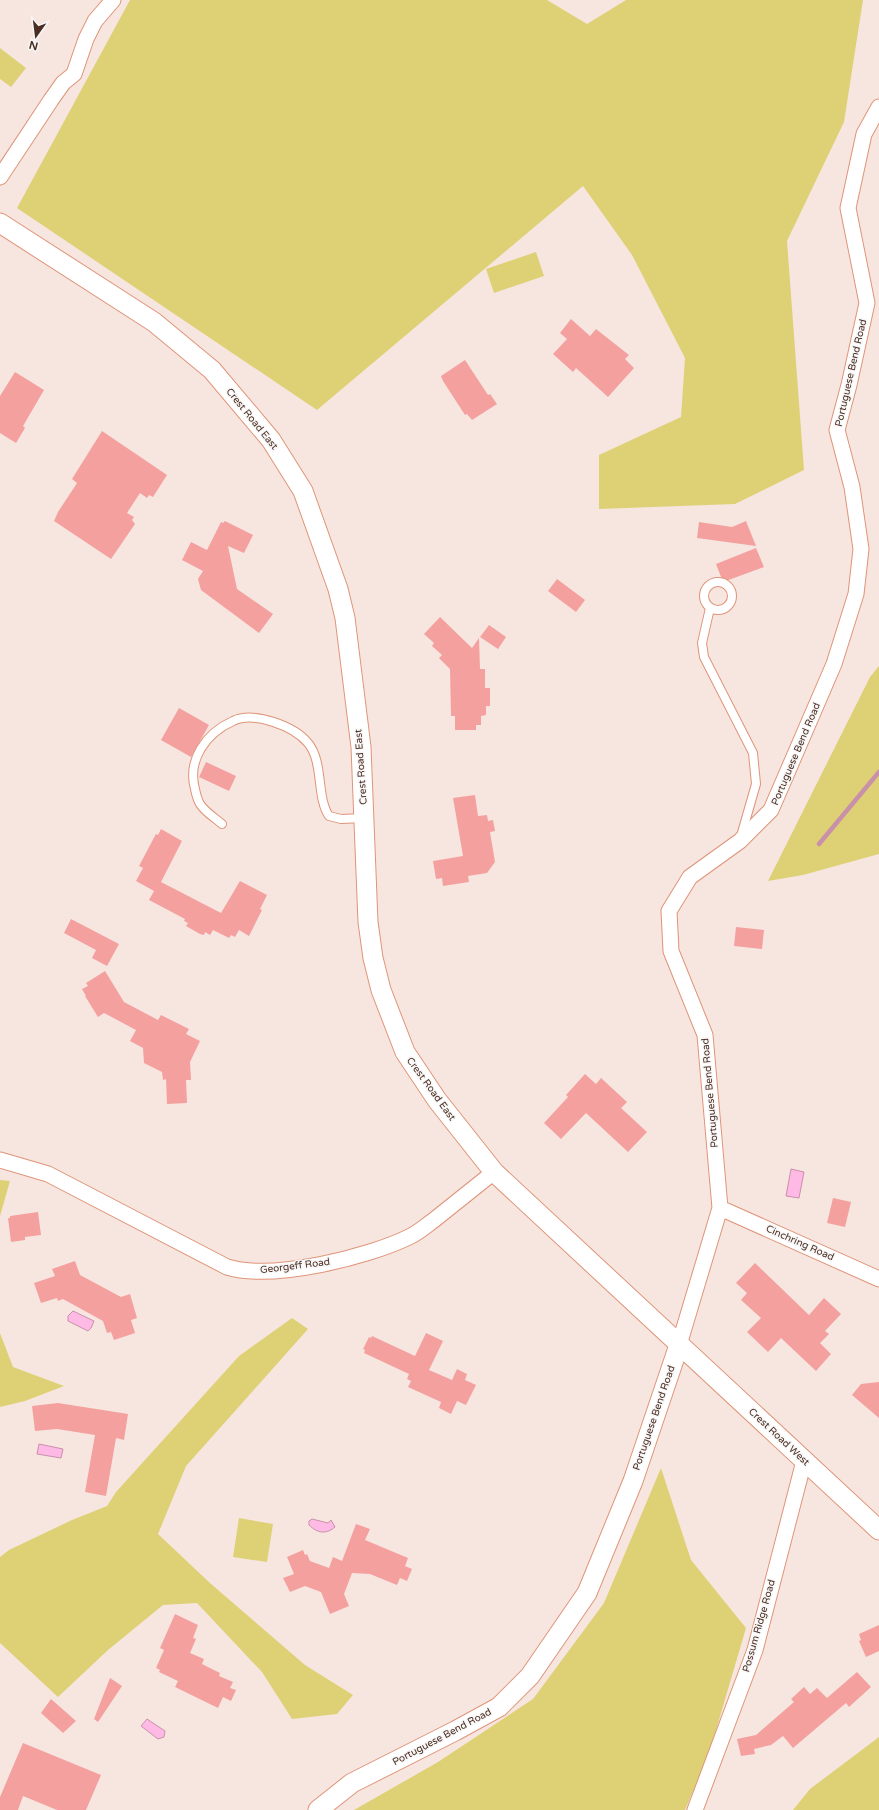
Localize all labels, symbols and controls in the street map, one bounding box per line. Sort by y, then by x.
north arrow [16,16,56,56]
text: N [28,38,40,53]
street label: Portuguese Bend Road [833,318,869,428]
street label: Crest Road East [224,386,281,452]
street label: Portuguese Bend Road [769,701,823,807]
street label: Crest Road East [352,729,370,805]
street label: Portuguese Bend Road [699,1038,721,1148]
street label: Crest Road East [404,1055,458,1123]
street label: Cinchring Road [764,1223,836,1263]
street label: Georgeff Road [259,1256,331,1276]
street label: Portuguese Bend Road [630,1364,678,1472]
street label: Crest Road West [746,1406,812,1468]
street label: Possum Ridge Road [740,1578,778,1674]
street label: Portuguese Bend Road [391,1706,493,1768]

